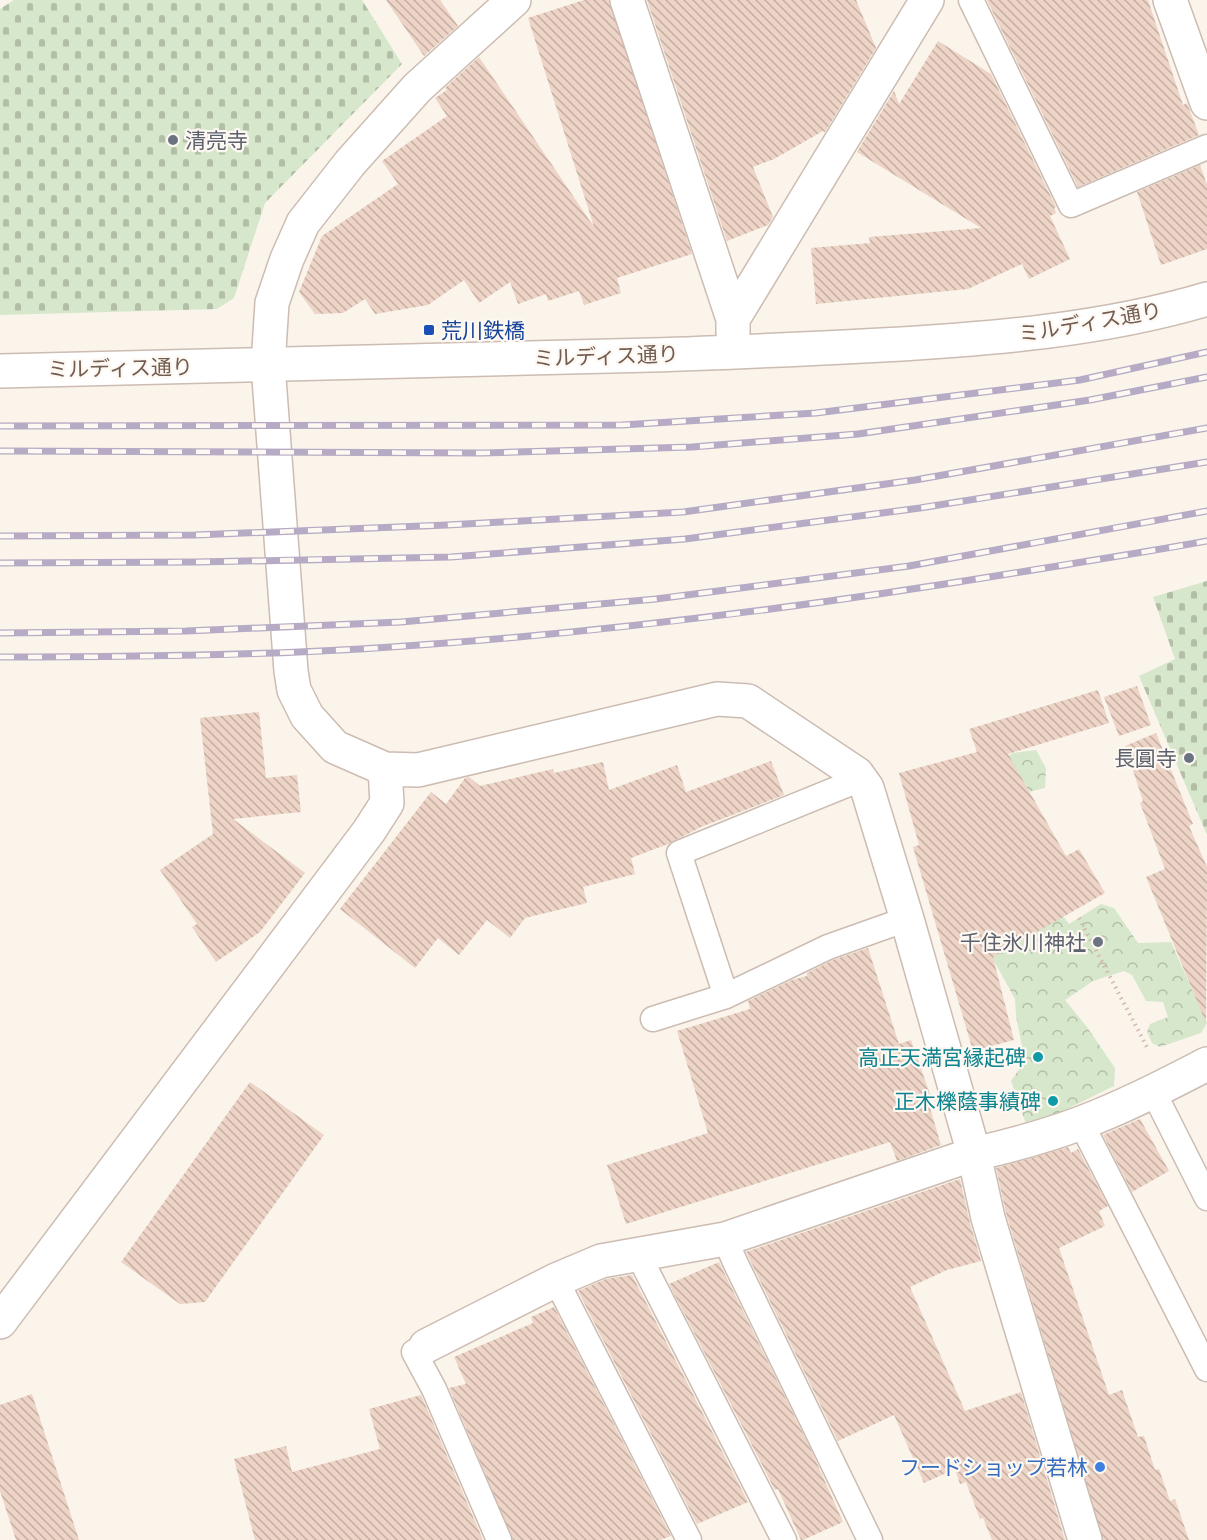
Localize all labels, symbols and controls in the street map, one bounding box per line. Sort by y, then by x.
place label: 清亮寺 [185,129,248,152]
marker: 清亮寺 [166,133,180,147]
street label: ミルディス通り [1016,298,1164,346]
place label: 荒川鉄橋 [441,319,525,342]
marker: 荒川鉄橋 [422,323,436,337]
street label: ミルディス通り [533,342,679,370]
street label: ミルディス通り [47,355,193,381]
place label: 長圓寺 [1114,747,1177,770]
marker: 長圓寺 [1182,751,1196,765]
place label: 千住氷川神社 [960,931,1086,954]
marker: 千住氷川神社 [1091,935,1105,949]
place label: 高正天満宮縁起碑 [858,1046,1026,1069]
marker: 高正天満宮縁起碑 [1031,1050,1045,1064]
place label: 正木櫟蔭事績碑 [894,1090,1041,1113]
marker: 正木櫟蔭事績碑 [1046,1094,1060,1108]
place label: フードショップ若林 [899,1456,1088,1479]
marker: フードショップ若林 [1093,1460,1107,1474]

